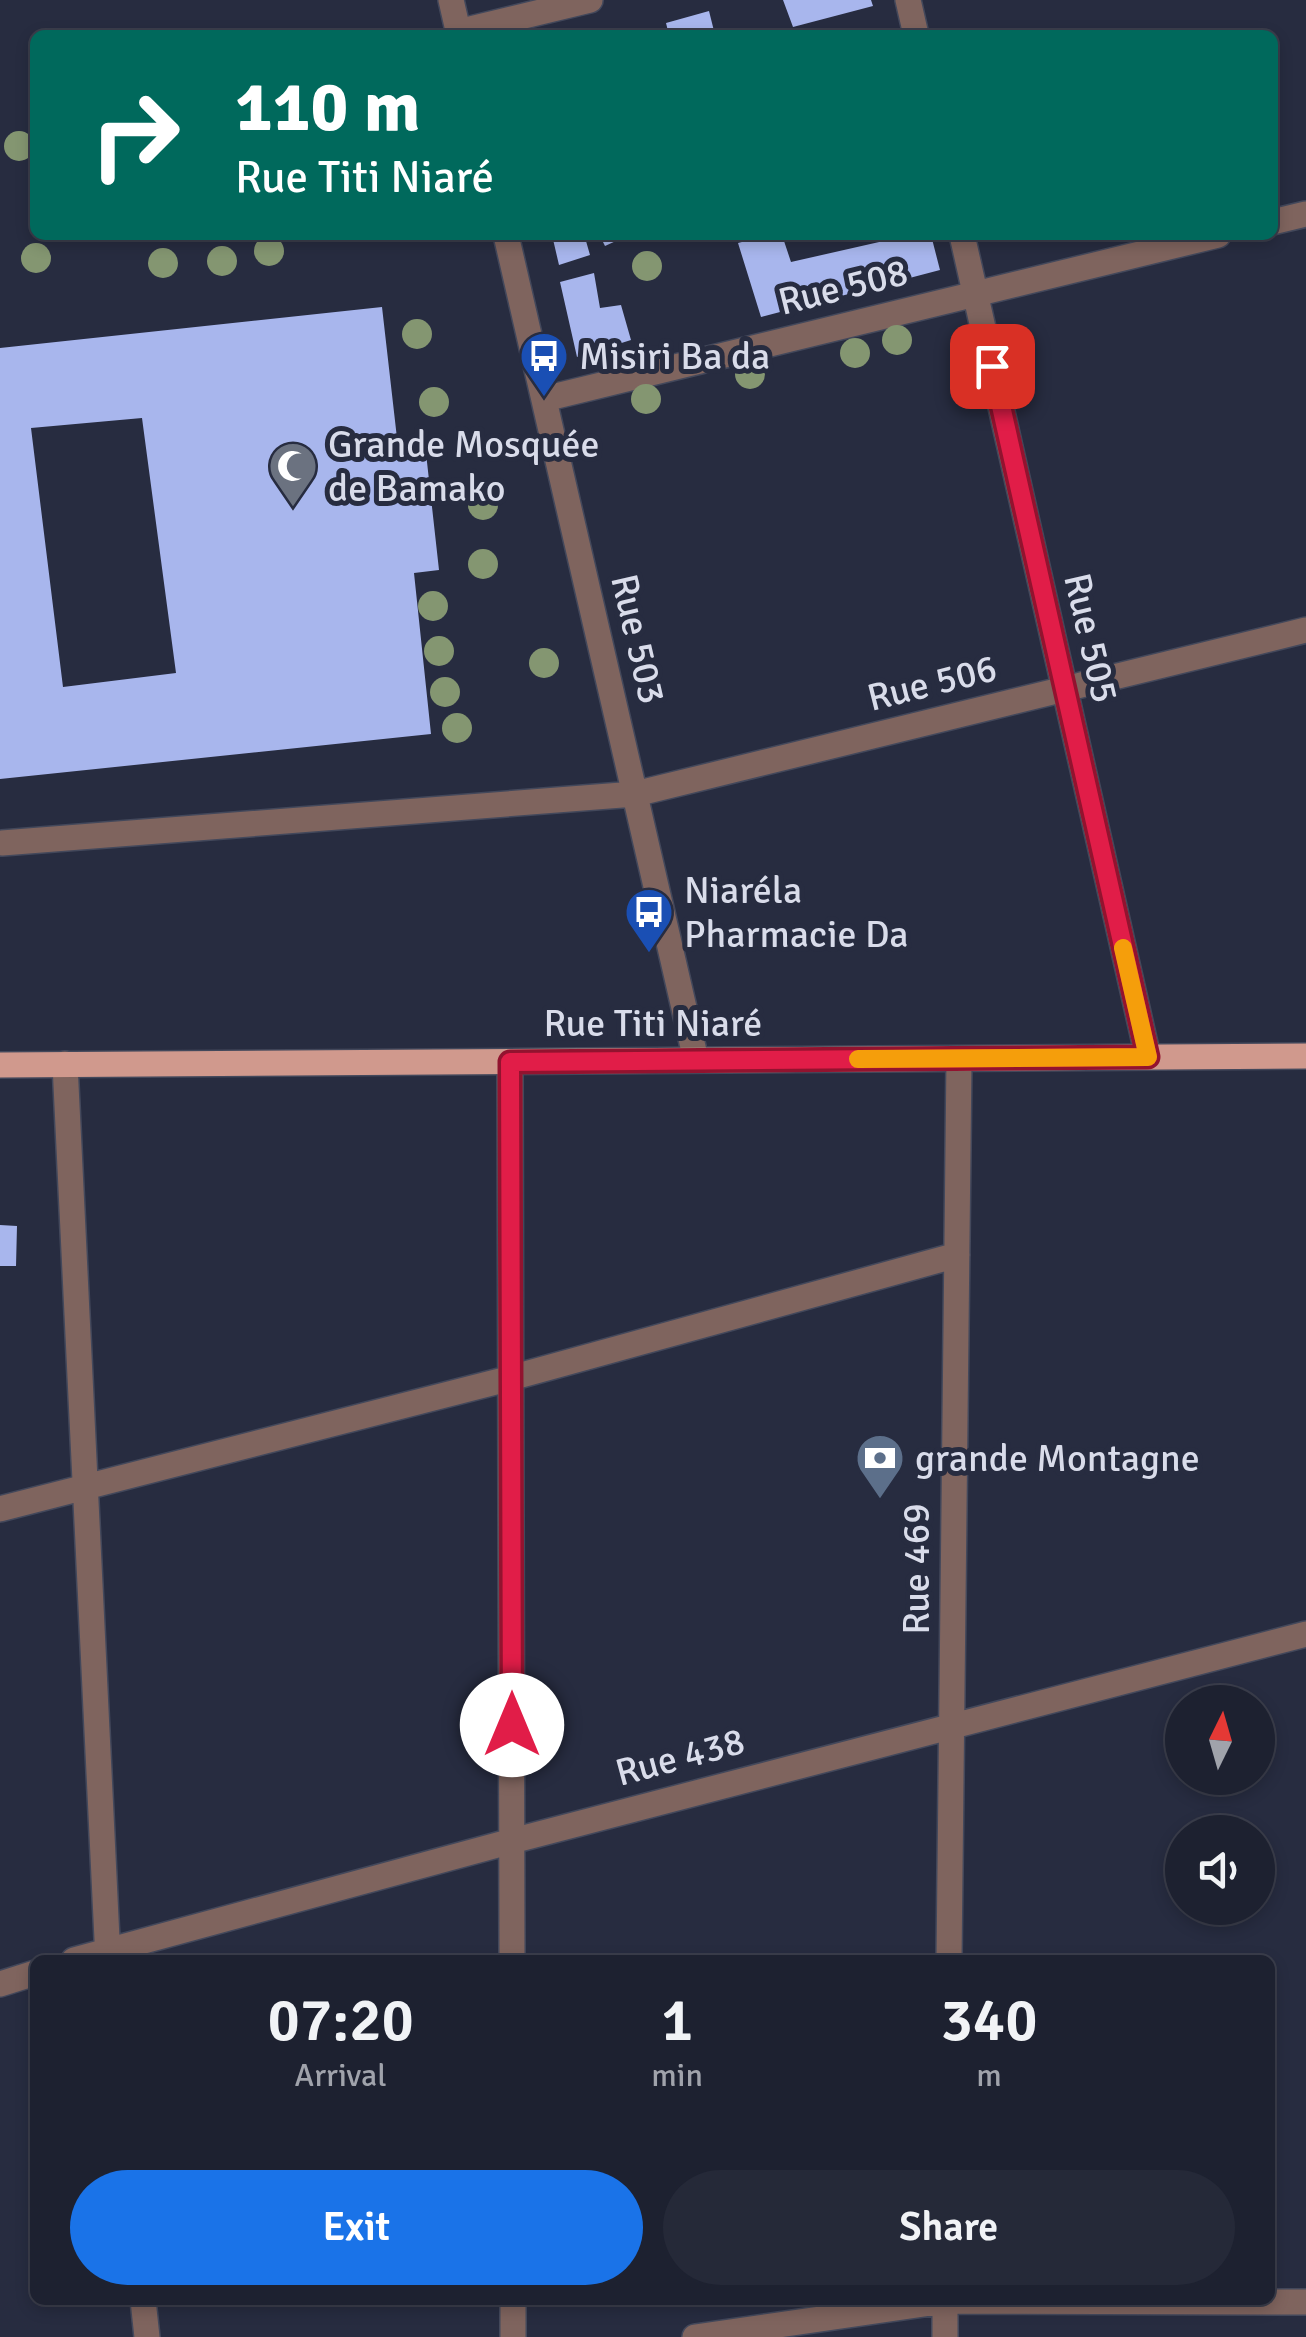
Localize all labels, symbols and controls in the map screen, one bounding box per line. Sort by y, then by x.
text: 110 m [235,64,420,150]
icon: right [70,70,200,200]
text: Rue Titi Niaré [235,150,494,205]
street label: Rue 508 [773,248,913,326]
pin [950,324,1035,409]
bus stop icon: Misiri Ba da [518,330,570,398]
place label: Misiri Ba da [579,333,770,380]
icon: arrive [965,339,1020,394]
place label: Grande Mosquée de Bamako [328,421,600,512]
mosque icon: Grande Mosquée de Bamako [267,440,319,508]
street label: Rue 505 [1053,569,1129,707]
street label: Rue 503 [600,570,676,708]
street label: Rue 506 [862,644,1002,722]
place label: Niaréla Pharmacie Da [684,867,908,958]
bus stop icon: Niaréla Pharmacie Da [623,886,675,954]
street label: Rue Titi Niaré [544,1000,762,1047]
bank icon: grande Montagne [854,1432,906,1500]
place label: grande Montagne [915,1435,1200,1482]
street label: Rue 469 [893,1503,940,1635]
position arrow [460,1673,564,1777]
north arrow [1165,1685,1275,1795]
map controls [1165,1685,1275,1925]
street label: Rue 438 [610,1717,750,1797]
button: sound [1165,1815,1275,1925]
text: 07:20 [267,1984,414,2058]
text: 1 [661,1984,693,2058]
text: 340 [940,1984,1038,2058]
text: Arrival [295,2056,387,2095]
text: min [651,2056,703,2095]
text: m [976,2056,1002,2095]
button: Exit [70,2170,643,2285]
button: Share [663,2170,1235,2285]

